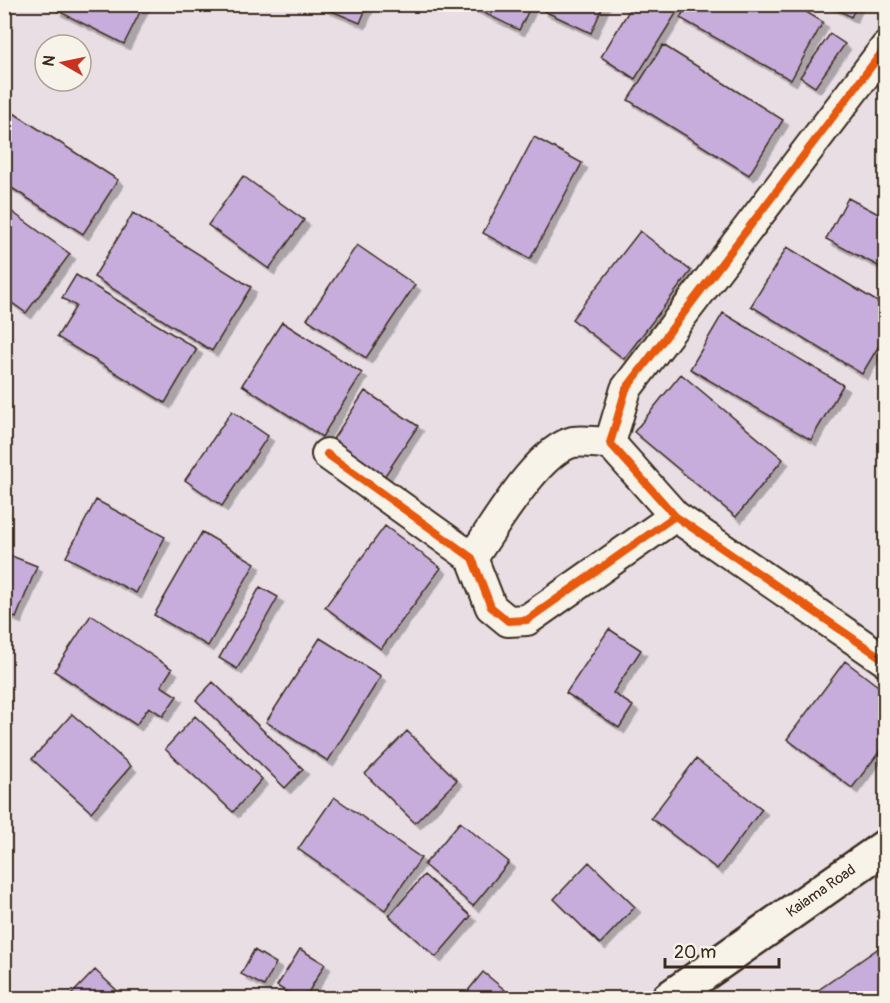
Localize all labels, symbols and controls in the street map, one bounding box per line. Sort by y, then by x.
north arrow [33,33,93,93]
text: N [38,54,60,68]
street label: Kaiama Road [783,860,859,922]
scale bar [665,931,779,969]
text: 20 m [674,941,716,964]

